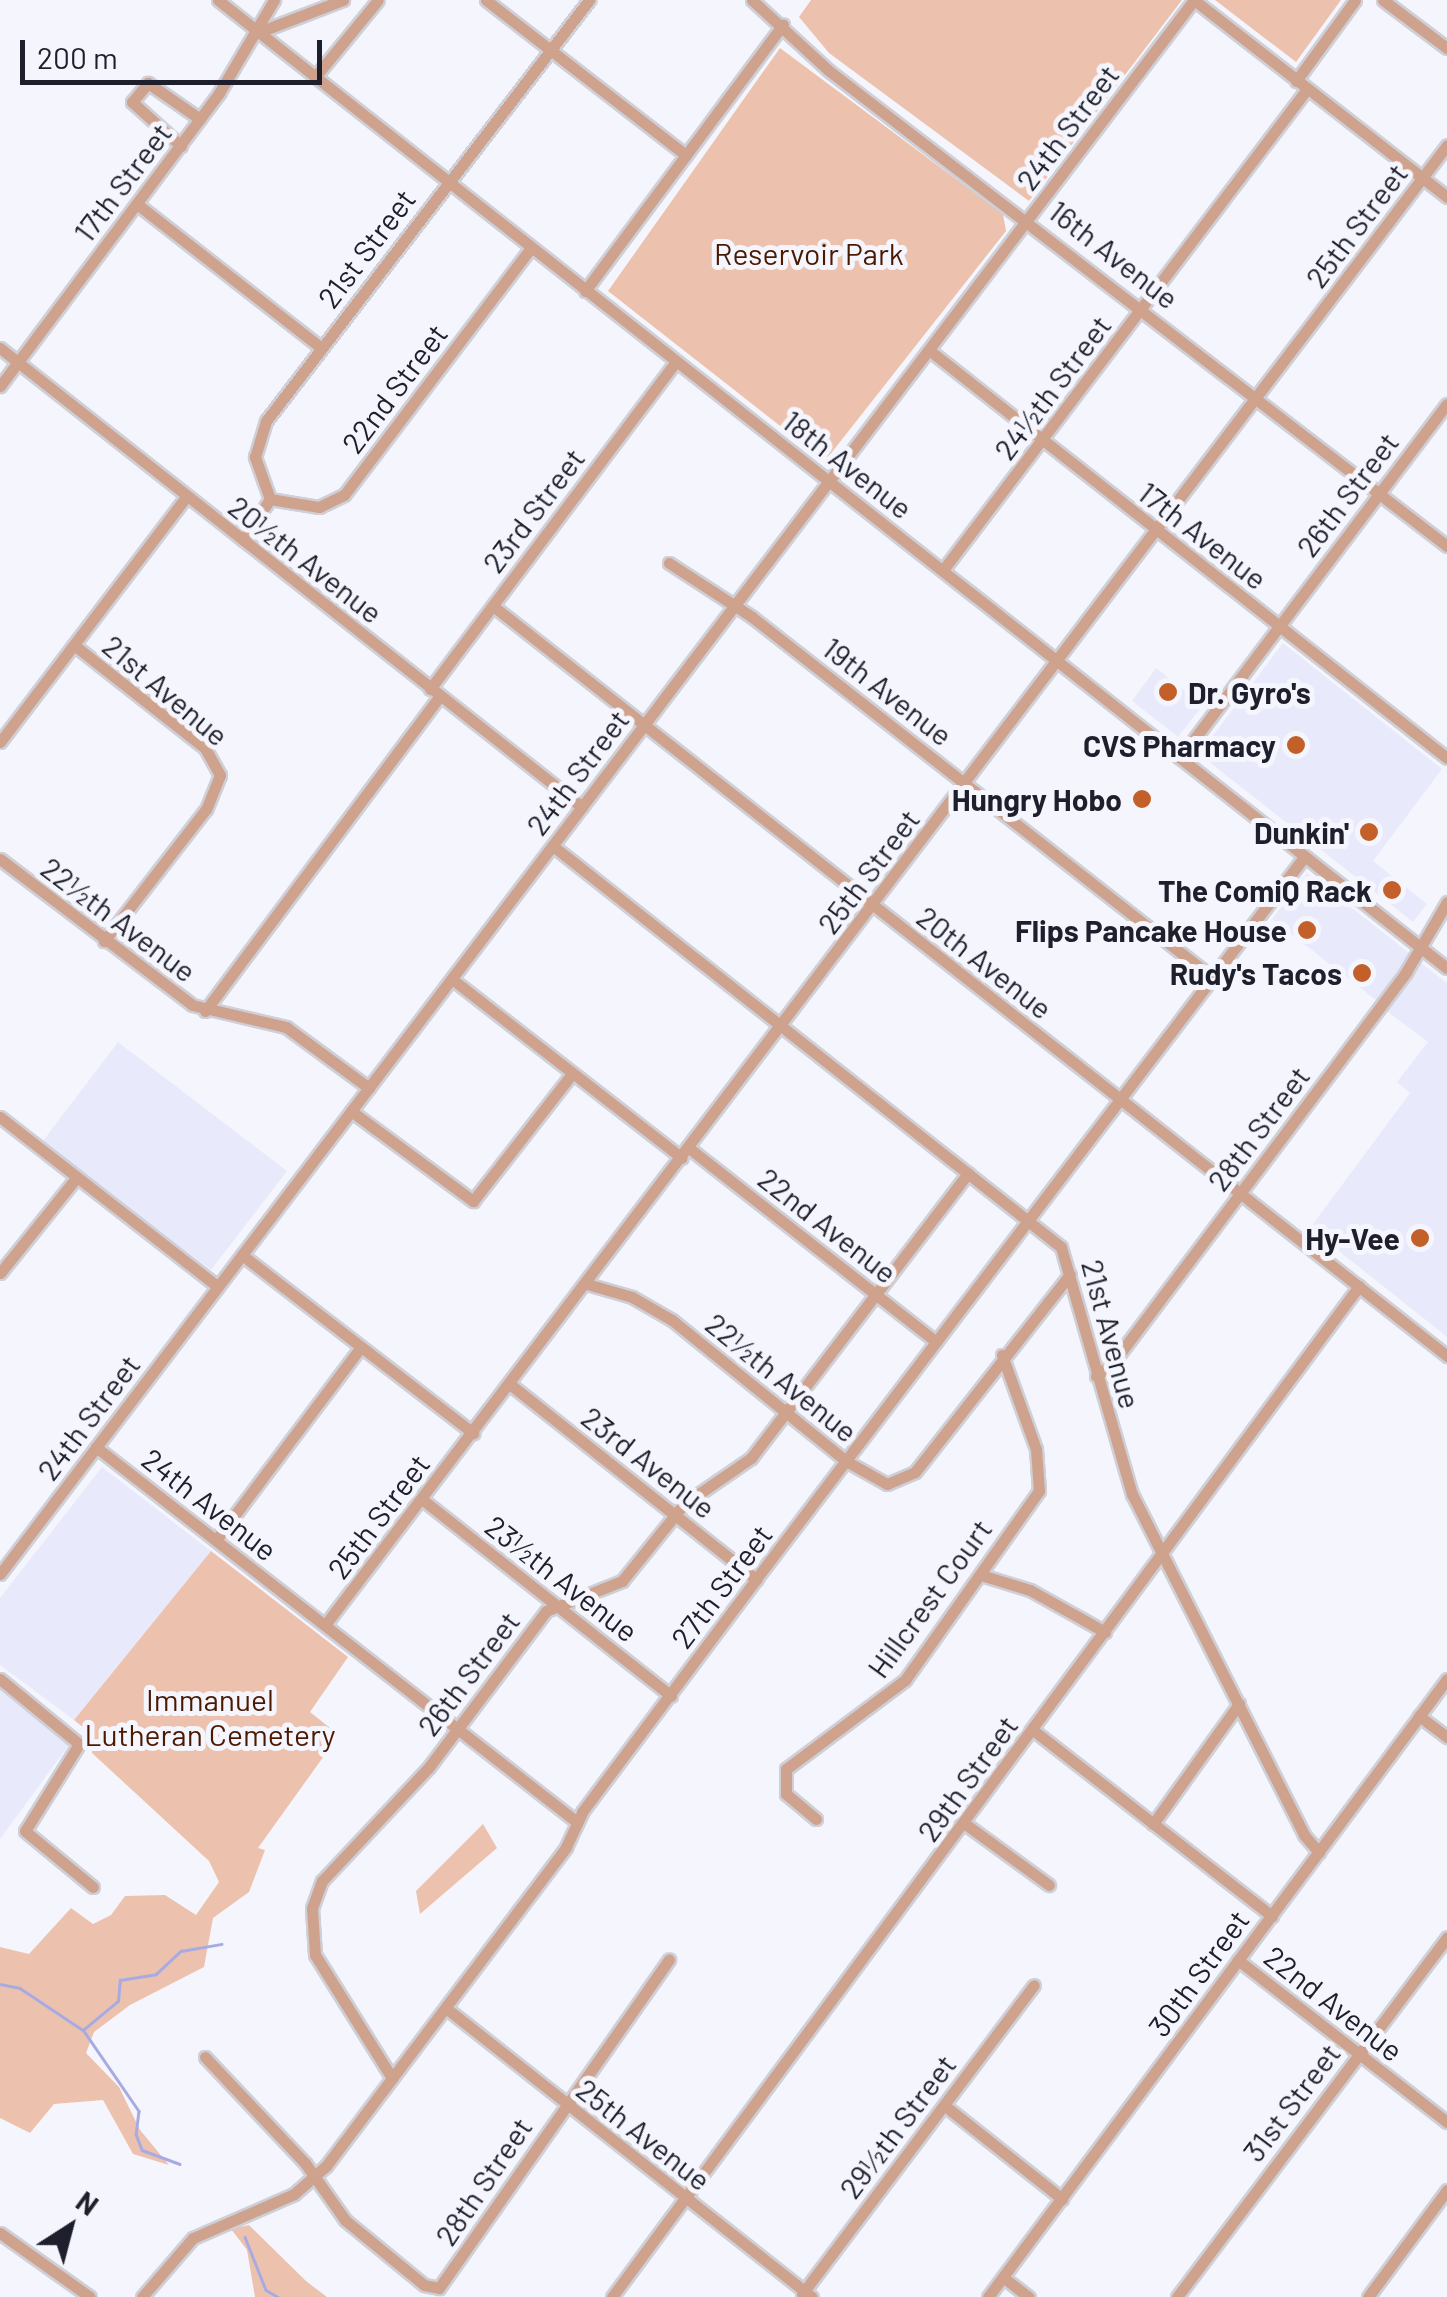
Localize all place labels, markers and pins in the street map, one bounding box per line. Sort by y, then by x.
place label: Dr. Gyro's [1188,674,1311,710]
marker: Dr. Gyro's [1157,681,1179,703]
place label: CVS Pharmacy [1083,727,1276,763]
marker: CVS Pharmacy [1285,734,1307,756]
place label: Hungry Hobo [952,781,1122,817]
marker: Hungry Hobo [1131,788,1153,810]
place label: Dunkin' [1254,814,1349,850]
marker: Dunkin' [1358,821,1380,843]
place label: The ComiQ Rack [1158,872,1372,908]
marker: The ComiQ Rack [1381,879,1403,901]
place label: Flips Pancake House [1015,912,1287,948]
marker: Flips Pancake House [1296,919,1318,941]
place label: Rudy's Tacos [1170,955,1342,991]
marker: Rudy's Tacos [1351,962,1373,984]
place label: Hy-Vee [1305,1220,1400,1256]
marker: Hy-Vee [1409,1227,1431,1249]

